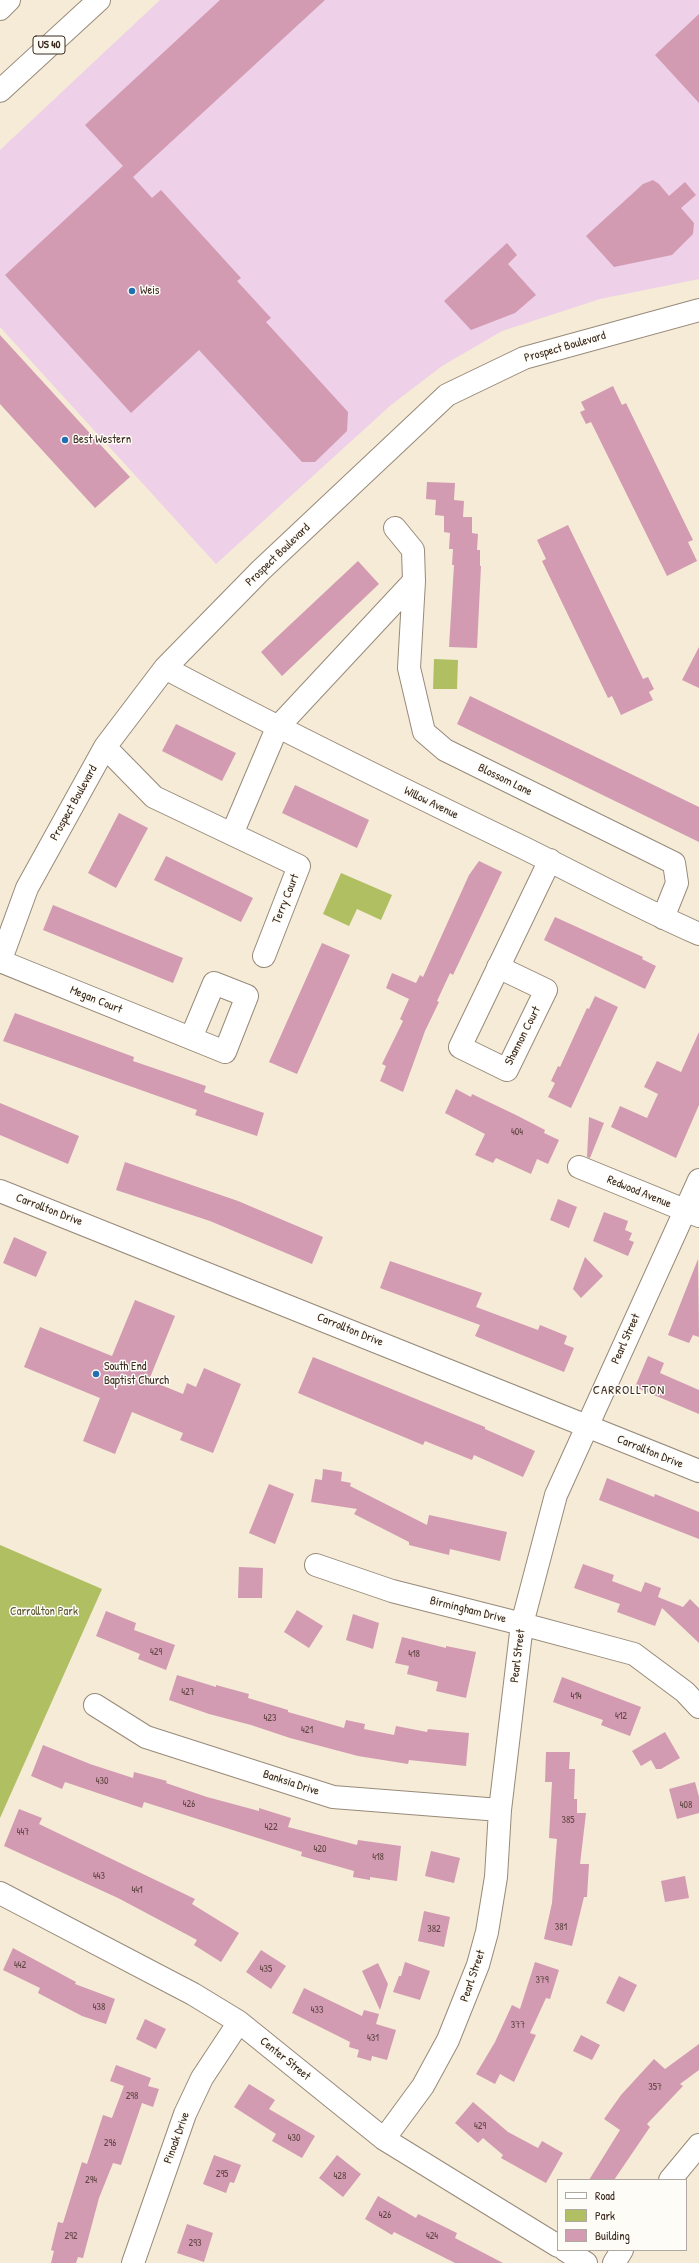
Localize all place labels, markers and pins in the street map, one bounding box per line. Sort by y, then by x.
place label: Weis [140,284,159,298]
marker: Weis [127,286,137,296]
place label: Best Western [73,433,131,447]
marker: Best Western [60,435,70,445]
place label: South End Baptist Church [104,1360,169,1388]
marker: South End Baptist Church [91,1369,101,1379]

